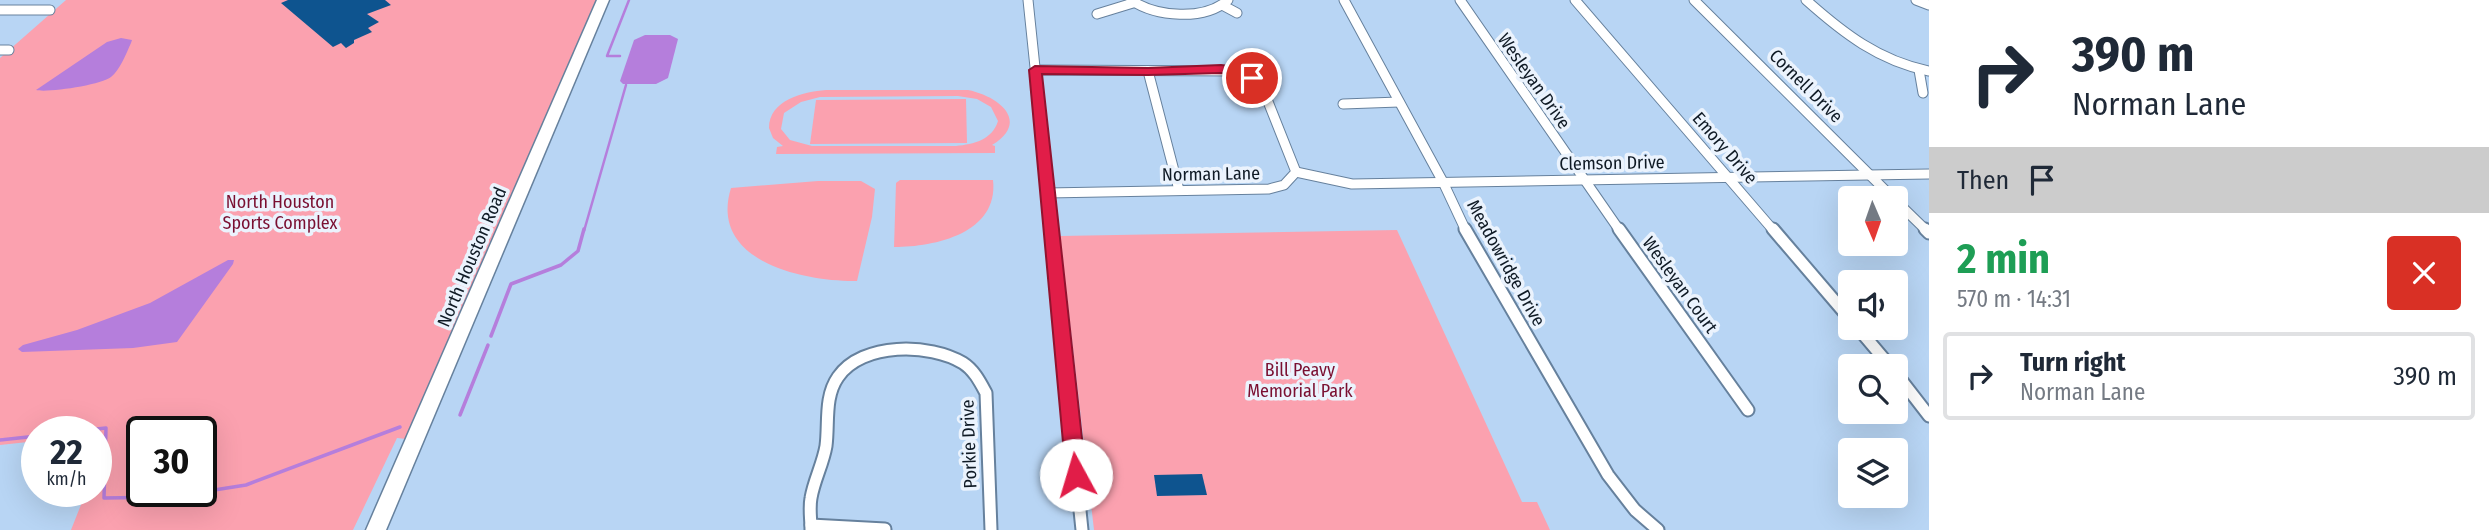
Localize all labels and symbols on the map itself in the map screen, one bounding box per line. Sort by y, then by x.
street label: Wesleyan Drive [1493,29,1575,133]
street label: Cornell Drive [1765,45,1847,127]
pin [1222,48,1282,108]
street label: Emory Drive [1688,107,1762,189]
street label: Clemson Drive [1559,151,1665,175]
street label: Norman Lane [1162,162,1260,186]
street label: North Houston Road [433,184,511,330]
north arrow [1838,186,1908,256]
park label: North Houston Sports Complex [222,191,338,234]
street label: Meadowridge Drive [1462,196,1550,330]
street label: Wesleyan Court [1638,233,1722,337]
park label: Bill Peavy Memorial Park [1247,359,1353,402]
street label: Porkie Drive [956,399,982,489]
speed limit sign: 30 [126,416,217,507]
position arrow [1039,438,1113,512]

